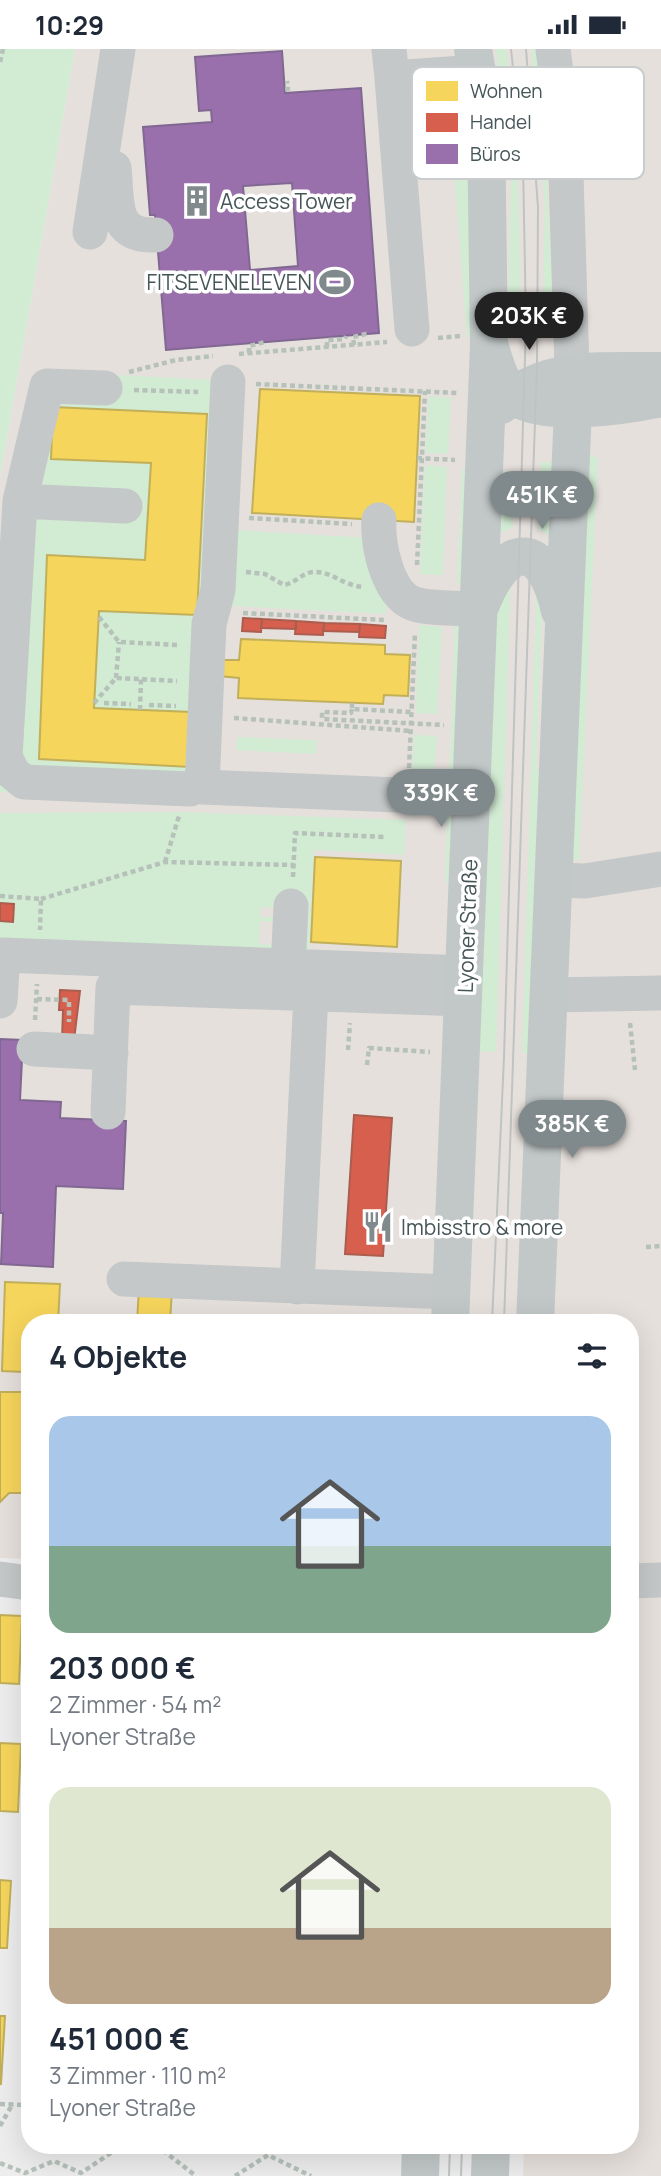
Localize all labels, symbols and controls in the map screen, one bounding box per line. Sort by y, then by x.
text: 10:29 [35,7,104,43]
legend [412,67,644,179]
text: Wohnen [470,78,543,104]
text: Handel [470,109,532,135]
text: Büros [470,141,521,167]
building icon: Access Tower [180,184,214,218]
place label: Access Tower [220,187,353,215]
sports icon: FITSEVENELEVEN [318,265,352,299]
place label: FITSEVENELEVEN [146,268,312,296]
pin: 203K € [472,293,586,352]
text: 203K € [491,299,567,331]
pin: 451K € [485,471,599,531]
text: 451K € [506,478,578,510]
pin: 339K € [384,769,498,829]
text: 339K € [403,776,479,808]
street label: Lyoner Straße [451,858,483,994]
pin: 385K € [515,1101,629,1160]
text: 385K € [534,1107,610,1139]
restaurant icon: Imbisstro & more [361,1210,395,1244]
place label: Imbisstro & more [401,1213,563,1241]
text: 4 Objekte [49,1336,187,1377]
icon: filters [573,1337,611,1375]
icon: home [267,1461,393,1587]
text: 203 000 € [49,1647,196,1688]
text: 2 Zimmer · 54 m² [49,1688,221,1720]
text: Lyoner Straße [49,1720,196,1752]
icon: home [267,1832,393,1958]
text: 451 000 € [49,2018,190,2059]
text: 3 Zimmer · 110 m² [49,2059,226,2091]
text: Lyoner Straße [49,2091,196,2123]

